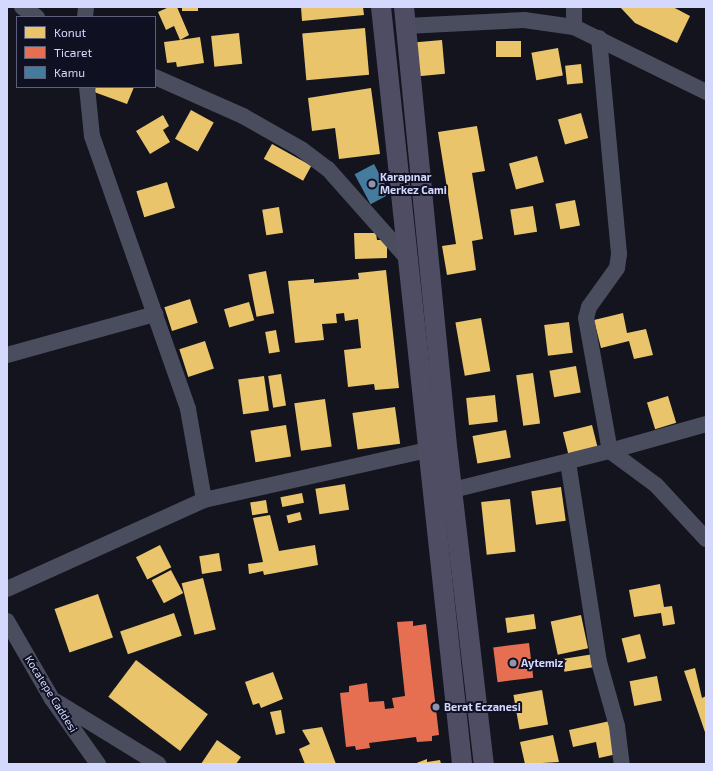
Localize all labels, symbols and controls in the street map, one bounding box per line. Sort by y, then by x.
legend [16,16,156,88]
text: Konut [54,25,86,39]
text: Ticaret [54,45,92,59]
text: Kamu [54,65,85,79]
place label: Karapınar Merkez Cami [380,171,447,197]
marker: Karapınar Merkez Cami [367,179,377,189]
street label: Kocatepe Caddesi [22,653,80,735]
place label: Aytemiz [521,656,563,670]
marker: Aytemiz [508,658,518,668]
place label: Berat Eczanesi [444,700,521,714]
marker: Berat Eczanesi [431,702,441,712]

